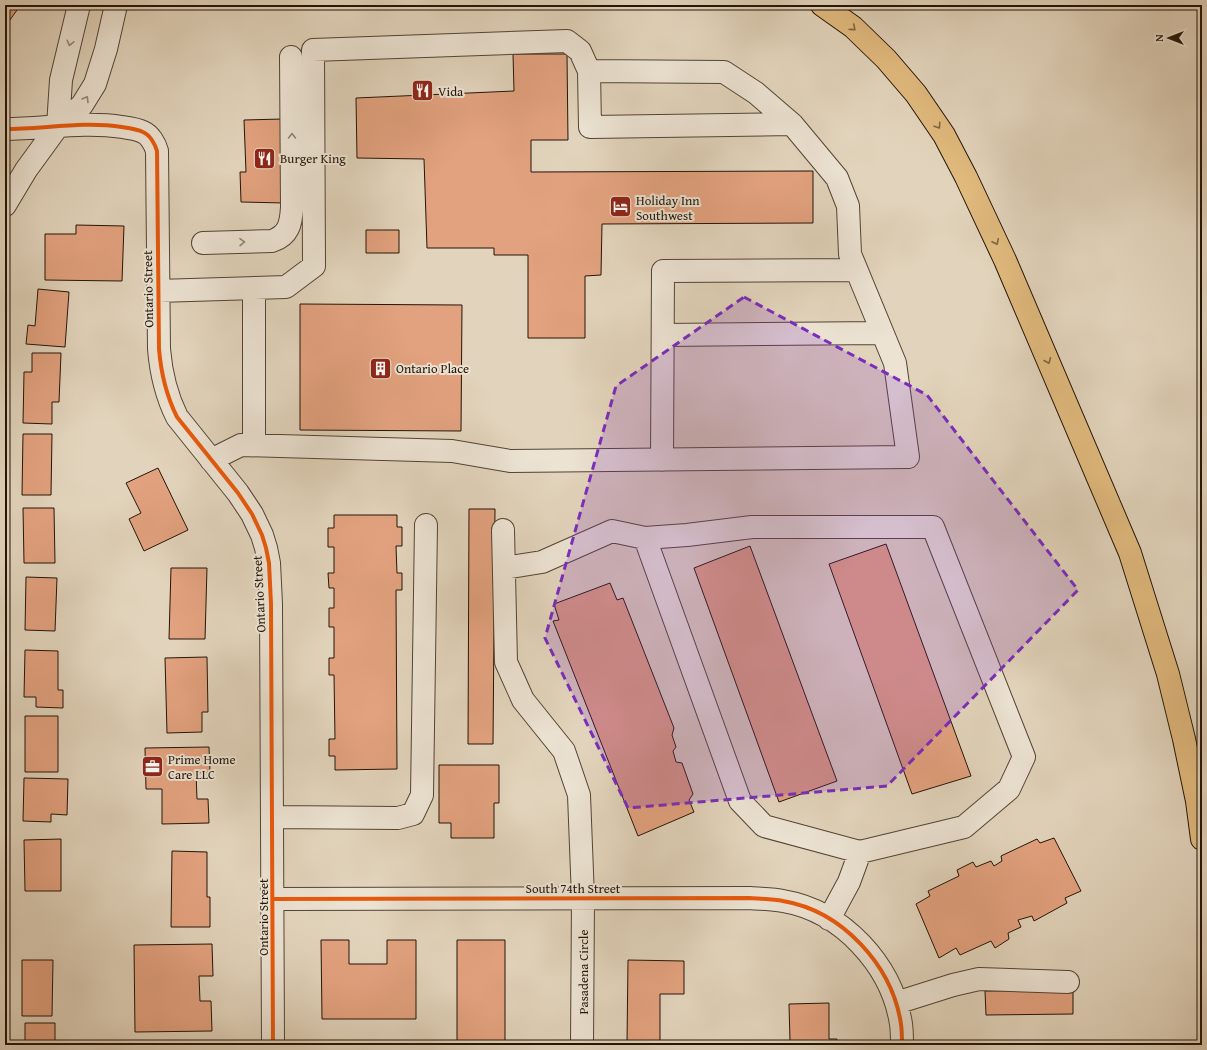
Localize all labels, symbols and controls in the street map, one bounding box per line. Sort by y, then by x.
north arrow [1149,18,1189,58]
one-way arrow [849,24,856,31]
text: N [1151,34,1167,42]
one-way arrow [67,40,75,46]
restaurant icon: Vida [410,78,436,104]
place label: Vida [438,82,464,101]
one-way arrow [81,96,88,103]
one-way arrow [933,122,941,129]
one-way arrow [287,133,296,139]
restaurant icon: Burger King [251,145,277,171]
place label: Burger King [280,149,346,168]
place label: Holiday Inn Southwest [636,191,700,225]
hotel icon: Holiday Inn Southwest [607,194,633,220]
one-way arrow [239,238,245,246]
one-way arrow [991,238,999,245]
street label: Ontario Street [138,250,158,328]
building icon: Ontario Place [368,355,394,381]
one-way arrow [1043,357,1051,365]
place label: Ontario Place [396,359,469,378]
street label: Ontario Street [247,554,271,633]
place label: Prime Home Care LLC [168,750,236,784]
office icon: Prime Home Care LLC [139,753,165,779]
street label: Ontario Street [254,878,273,956]
street label: South 74th Street [526,879,621,898]
street label: Pasadena Circle [574,930,593,1014]

